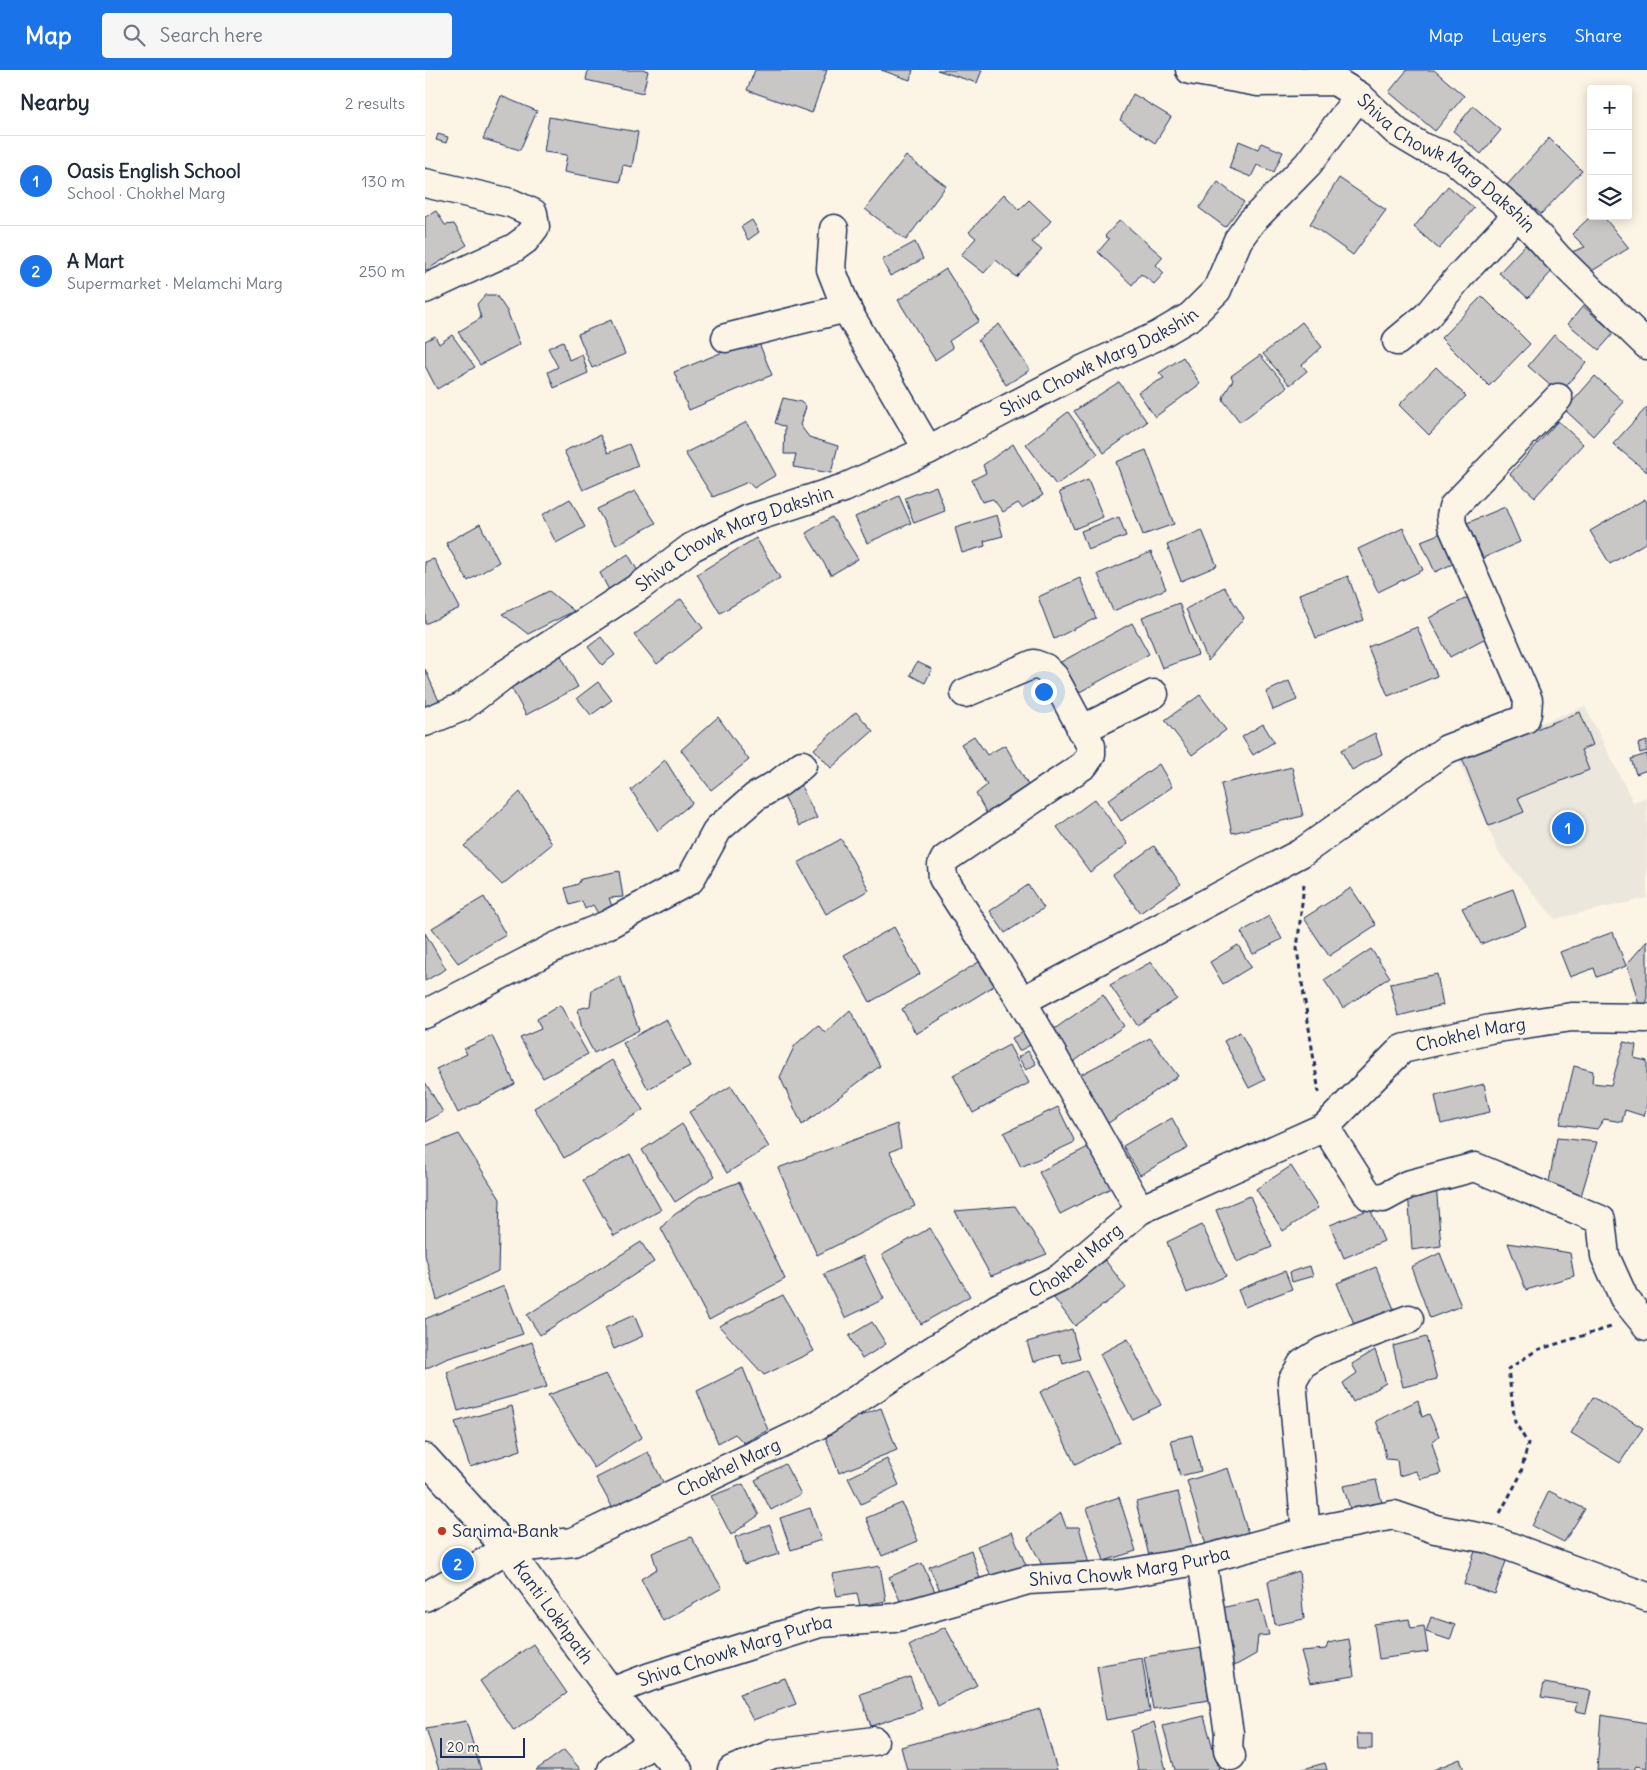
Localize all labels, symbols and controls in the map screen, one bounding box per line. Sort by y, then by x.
search box [102,13,452,58]
text: Map [25,20,72,50]
icon: search [120,21,148,49]
text: Search here [160,23,263,47]
text: Map [1428,24,1463,47]
text: Layers [1491,24,1547,47]
text: Share [1575,24,1622,47]
map controls [1587,85,1632,220]
button: + [1587,85,1632,130]
street label: Shiva Chowk Marg Dakshin [1353,88,1541,237]
text: Nearby [20,89,90,116]
text: 2 results [345,93,405,113]
button: − [1587,130,1632,175]
text: Oasis English School [67,159,241,183]
text: 1 [33,171,39,191]
text: 130 m [361,171,405,191]
button: layers [1587,175,1632,220]
text: School · Chokhel Marg [67,183,225,203]
text: A Mart [67,249,124,273]
text: 2 [32,261,40,281]
text: 250 m [359,261,405,281]
text: Supermarket · Melamchi Marg [67,273,283,293]
street label: Shiva Chowk Marg Dakshin [996,303,1203,422]
street label: Shiva Chowk Marg Dakshin [631,480,836,597]
your location [1031,679,1057,705]
pin: 1 [1552,809,1584,847]
street label: Chokhel Marg [1413,1012,1527,1057]
street label: Chokhel Marg [1025,1218,1127,1302]
street label: Chokhel Marg [673,1433,784,1502]
place label: Sanima Bank [452,1519,559,1542]
marker: Sanima Bank [436,1525,448,1537]
street label: Shiva Chowk Marg Purba [1028,1541,1232,1591]
pin: 2 [442,1545,474,1583]
street label: Kanti Lokhpath [508,1556,599,1668]
street label: Shiva Chowk Marg Purba [634,1610,833,1692]
scale bar [440,1735,525,1758]
text: 20 m [447,1738,480,1756]

